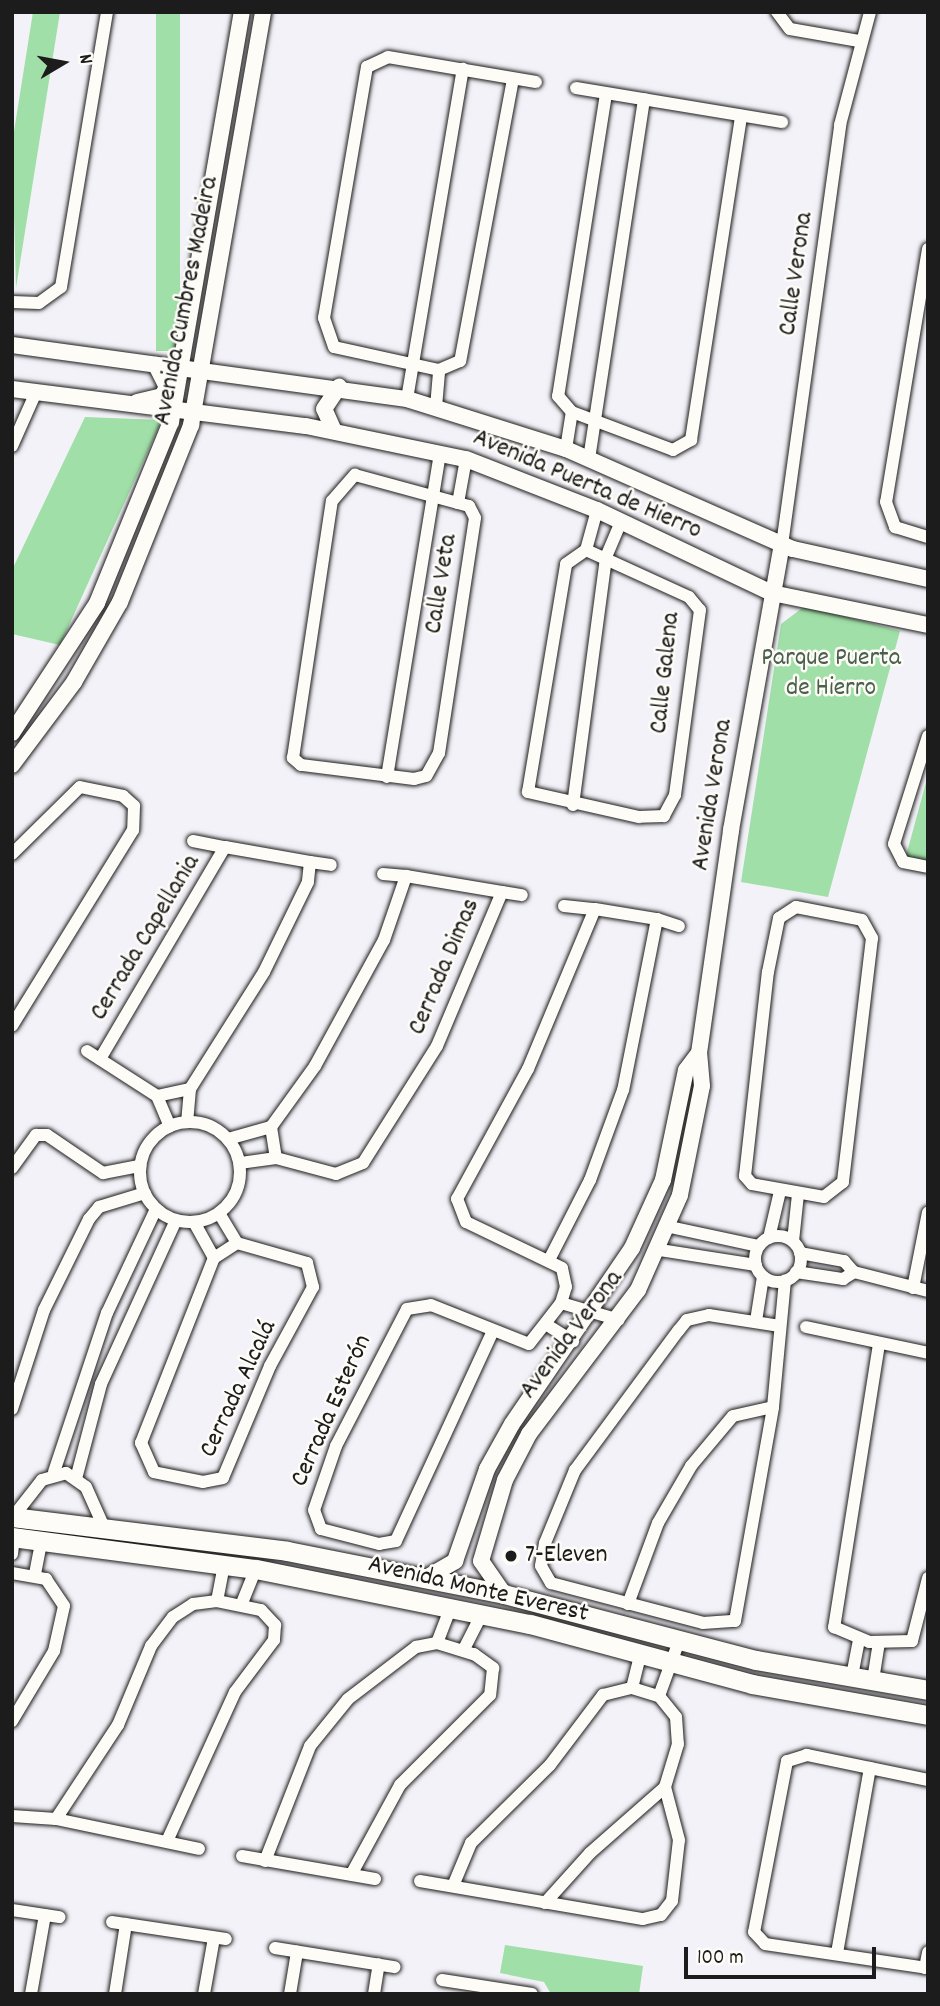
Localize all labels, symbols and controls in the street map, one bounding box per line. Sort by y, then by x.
north arrow [28,28,98,98]
text: N [70,52,98,66]
street label: Avenida Cumbres Madeira [148,174,226,428]
street label: Calle Verona [773,210,821,338]
street label: Avenida Puerta de Hierro [468,423,706,547]
street label: Calle Veta [419,532,465,636]
street label: Calle Galena [644,611,688,735]
park label: Parque Puerta de Hierro [761,643,901,704]
street label: Avenida Verona [686,717,740,873]
street label: Cerrada Capellania [84,849,208,1027]
street label: Cerrada Dimas [402,894,488,1040]
street label: Avenida Verona [514,1265,630,1405]
street label: Cerrada Alcalá [194,1315,284,1463]
street label: Cerrada Esterón [285,1330,379,1492]
place label: 7-Eleven [525,1540,608,1572]
marker: 7-Eleven [503,1548,519,1564]
street label: Avenida Monte Everest [365,1549,591,1631]
scale bar [688,1932,880,1976]
text: 100 m [697,1944,744,1974]

